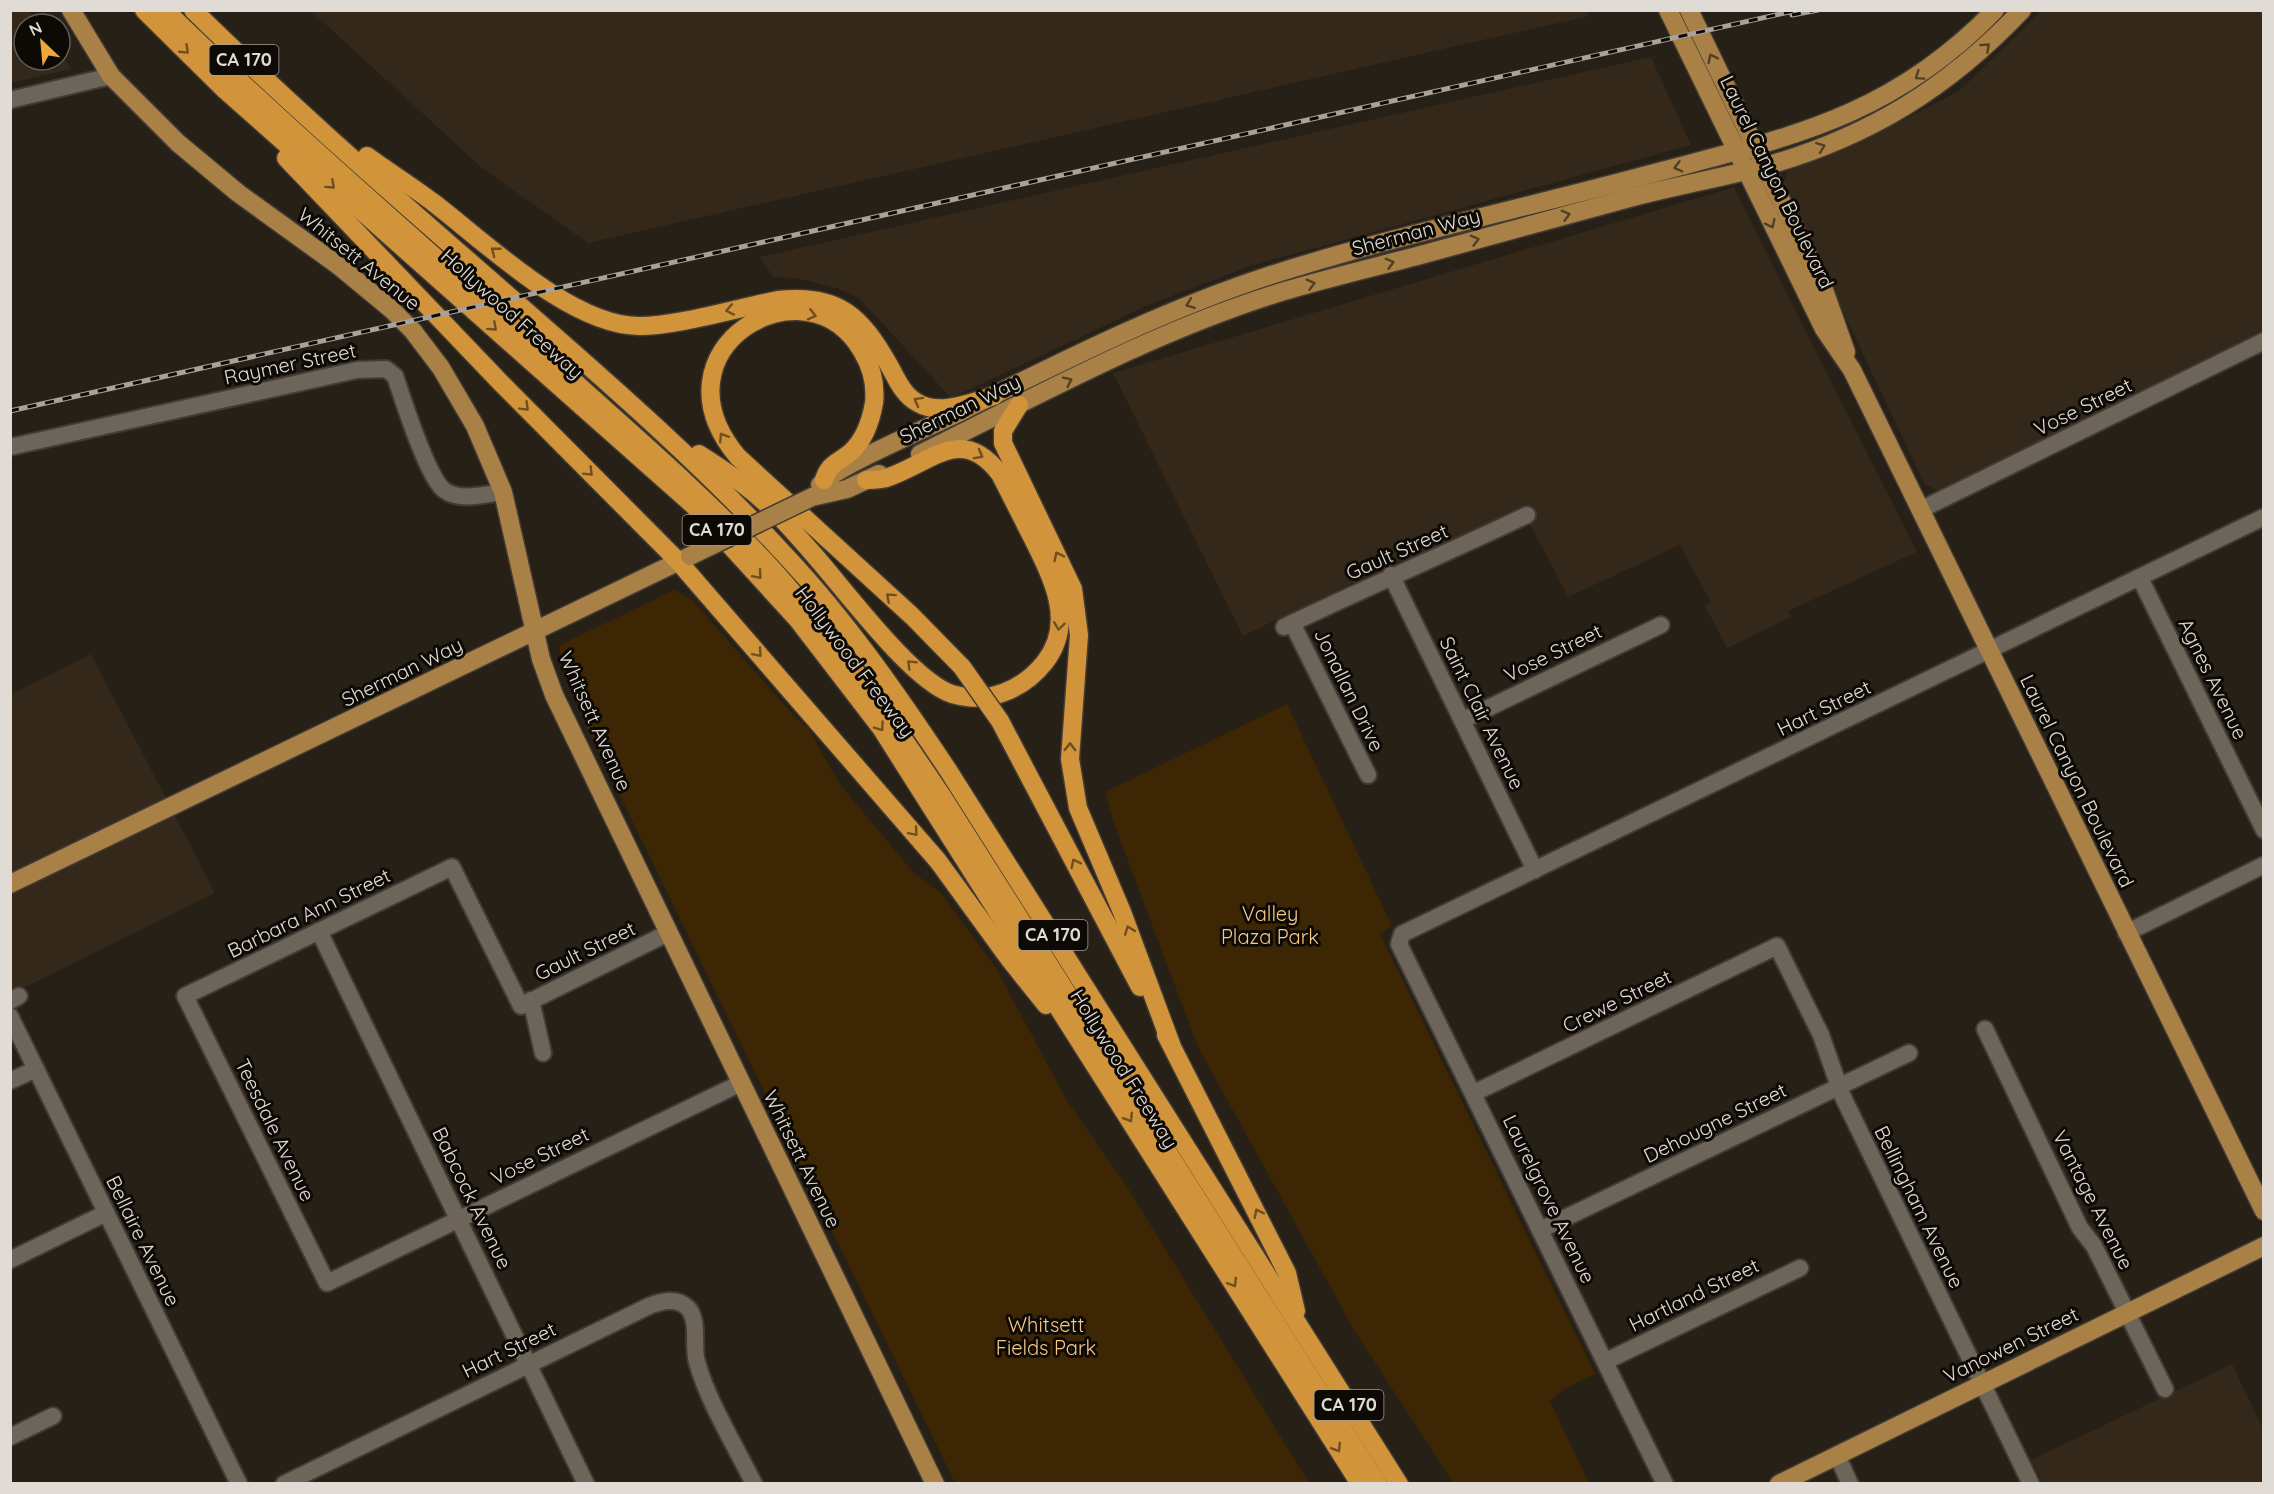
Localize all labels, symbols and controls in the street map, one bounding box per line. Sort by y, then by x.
north arrow [12,12,72,72]
text: N [26,17,45,40]
one-way arrow [178,43,188,54]
one-way arrow [1980,43,1990,54]
road number: CA 170 [210,45,278,75]
one-way arrow [1707,53,1719,64]
one-way arrow [1914,69,1925,80]
street label: Laurel Canyon Boulevard [1715,71,1840,292]
one-way arrow [1815,141,1826,154]
one-way arrow [1674,159,1684,172]
one-way arrow [324,178,335,189]
street label: Whitsett Avenue [293,202,426,316]
street label: Sherman Way [1349,202,1483,261]
one-way arrow [1561,210,1571,223]
one-way arrow [1763,217,1775,228]
one-way arrow [1470,235,1480,248]
street label: Hollywood Freeway [436,243,589,384]
one-way arrow [490,247,501,258]
one-way arrow [1384,258,1395,270]
one-way arrow [1306,278,1316,291]
one-way arrow [1185,297,1196,310]
one-way arrow [725,303,735,316]
one-way arrow [806,308,817,320]
one-way arrow [486,320,497,331]
street label: Raymer Street [222,337,358,390]
street label: Sherman Way [895,368,1024,449]
street label: Vose Street [2030,372,2136,441]
one-way arrow [1062,377,1073,389]
one-way arrow [914,397,924,408]
one-way arrow [517,399,528,410]
one-way arrow [719,432,730,443]
one-way arrow [973,448,983,459]
one-way arrow [582,465,593,476]
road number: CA 170 [682,515,752,545]
street label: Gault Street [1342,518,1452,585]
one-way arrow [1054,551,1065,562]
one-way arrow [751,568,762,579]
street label: Hollywood Freeway [790,581,920,742]
one-way arrow [886,593,897,604]
street label: Agnes Avenue [2173,614,2254,743]
street label: Vose Street [1500,618,1606,687]
one-way arrow [1053,621,1065,631]
street label: Jonallan Drive [1309,624,1390,755]
street label: Sherman Way [337,631,466,712]
street label: Saint Clair Avenue [1435,632,1530,793]
one-way arrow [750,646,761,657]
street label: Whitsett Avenue [553,647,637,795]
one-way arrow [908,660,918,671]
street label: Laurel Canyon Boulevard [2015,670,2140,891]
street label: Hart Street [1773,674,1875,741]
one-way arrow [873,721,884,732]
one-way arrow [1064,742,1077,751]
one-way arrow [906,825,917,836]
one-way arrow [1071,858,1082,869]
street label: Barbara Ann Street [223,862,395,963]
park label: Valley Plaza Park [1221,901,1319,949]
street label: Gault Street [530,915,639,986]
road number: CA 170 [1018,920,1088,950]
one-way arrow [1124,926,1136,937]
street label: Crewe Street [1558,963,1676,1038]
street label: Hollywood Freeway [1065,984,1184,1153]
street label: Teesdale Avenue [230,1054,321,1205]
street label: Dehougne Street [1639,1077,1791,1168]
street label: Whitsett Avenue [758,1086,847,1232]
street label: Laurelgrove Avenue [1498,1110,1601,1287]
one-way arrow [1121,1112,1133,1122]
street label: Vose Street [487,1121,593,1190]
street label: Bellingham Avenue [1869,1122,1970,1292]
street label: Babcock Avenue [427,1123,518,1273]
street label: Vantage Avenue [2048,1126,2139,1274]
street label: Bellaire Avenue [101,1171,186,1310]
one-way arrow [1253,1208,1265,1219]
street label: Hartland Street [1625,1252,1763,1337]
one-way arrow [1226,1277,1238,1287]
street label: Vanowen Street [1939,1301,2082,1388]
park label: Whitsett Fields Park [996,1312,1096,1360]
street label: Hart Street [458,1316,560,1383]
road number: CA 170 [1314,1390,1384,1420]
one-way arrow [1330,1442,1342,1452]

